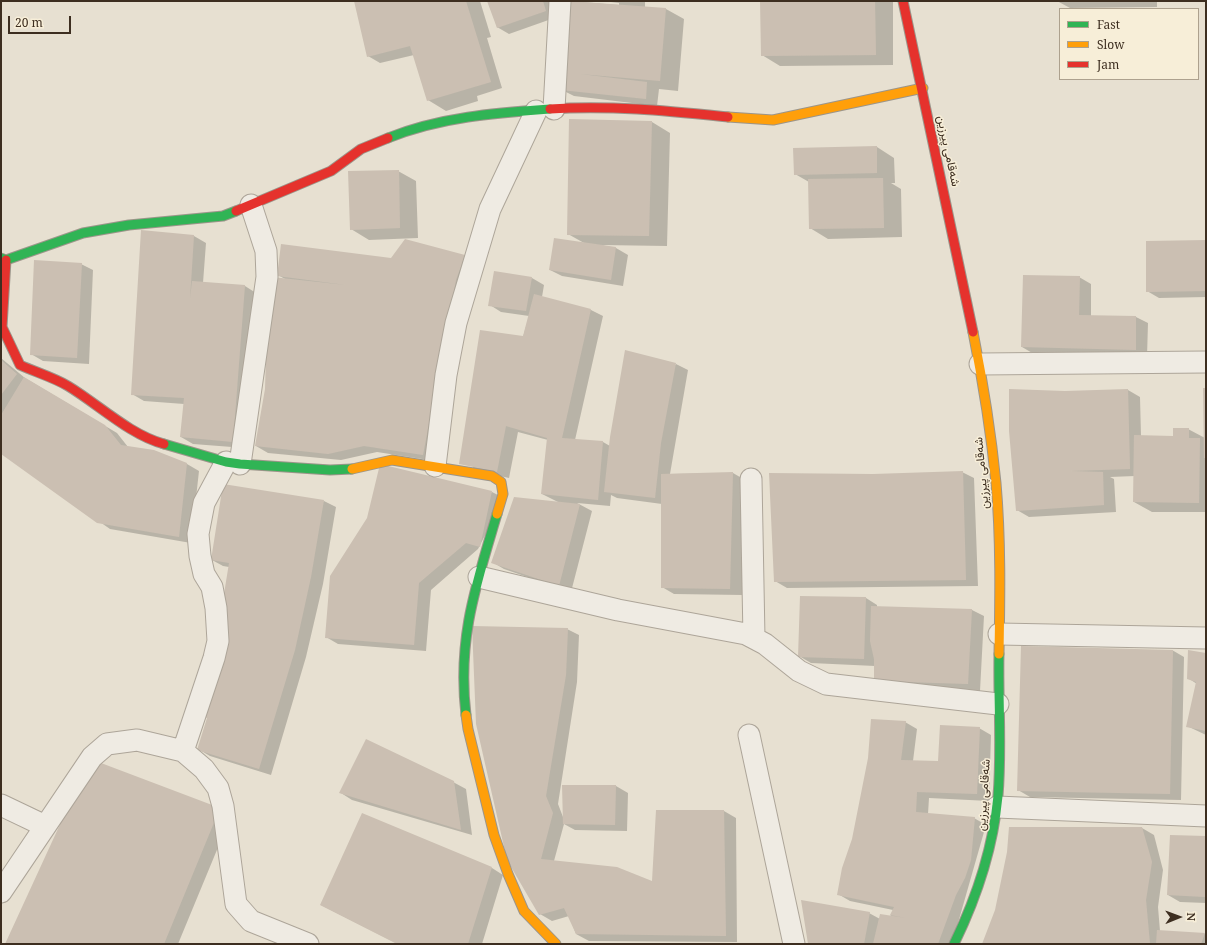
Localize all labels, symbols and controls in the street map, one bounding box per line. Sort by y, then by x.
scale bar [10,8,73,34]
legend [1059,8,1199,80]
text: 20 m [15,14,43,31]
text: Fast [1097,16,1120,33]
text: Slow [1097,36,1125,53]
text: Jam [1097,56,1119,73]
street label: شەقامی پیرزین [933,114,963,188]
street label: شەقامی پیرزین [972,436,992,510]
street label: شەقامی پیرزین [974,759,994,831]
north arrow [1159,897,1199,937]
text: N [1184,912,1199,921]

